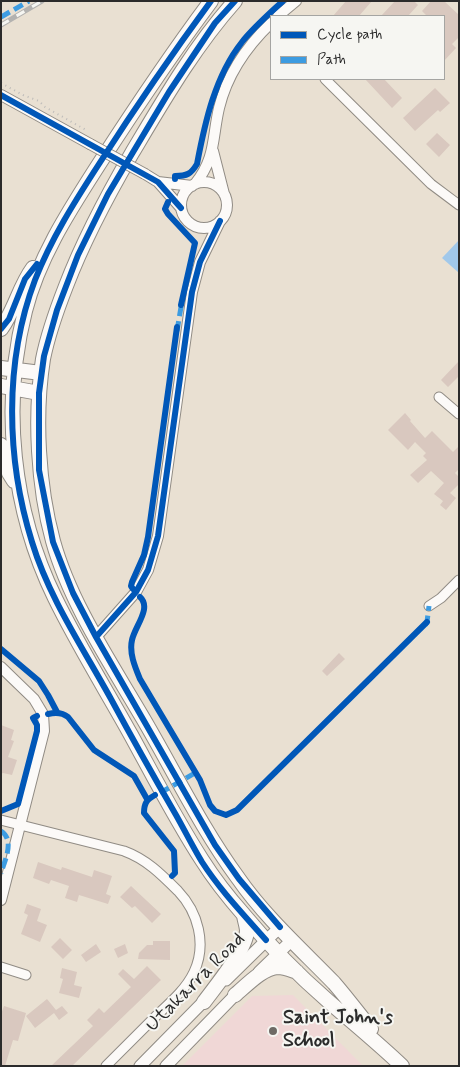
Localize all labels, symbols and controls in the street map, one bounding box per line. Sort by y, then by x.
legend [270,15,445,80]
text: Cycle path [317,25,382,45]
text: Path [317,50,346,70]
street label: Utakarra Road [141,928,251,1038]
place label: Saint John's School [283,1007,393,1054]
marker: Saint John's School [267,1025,279,1037]

